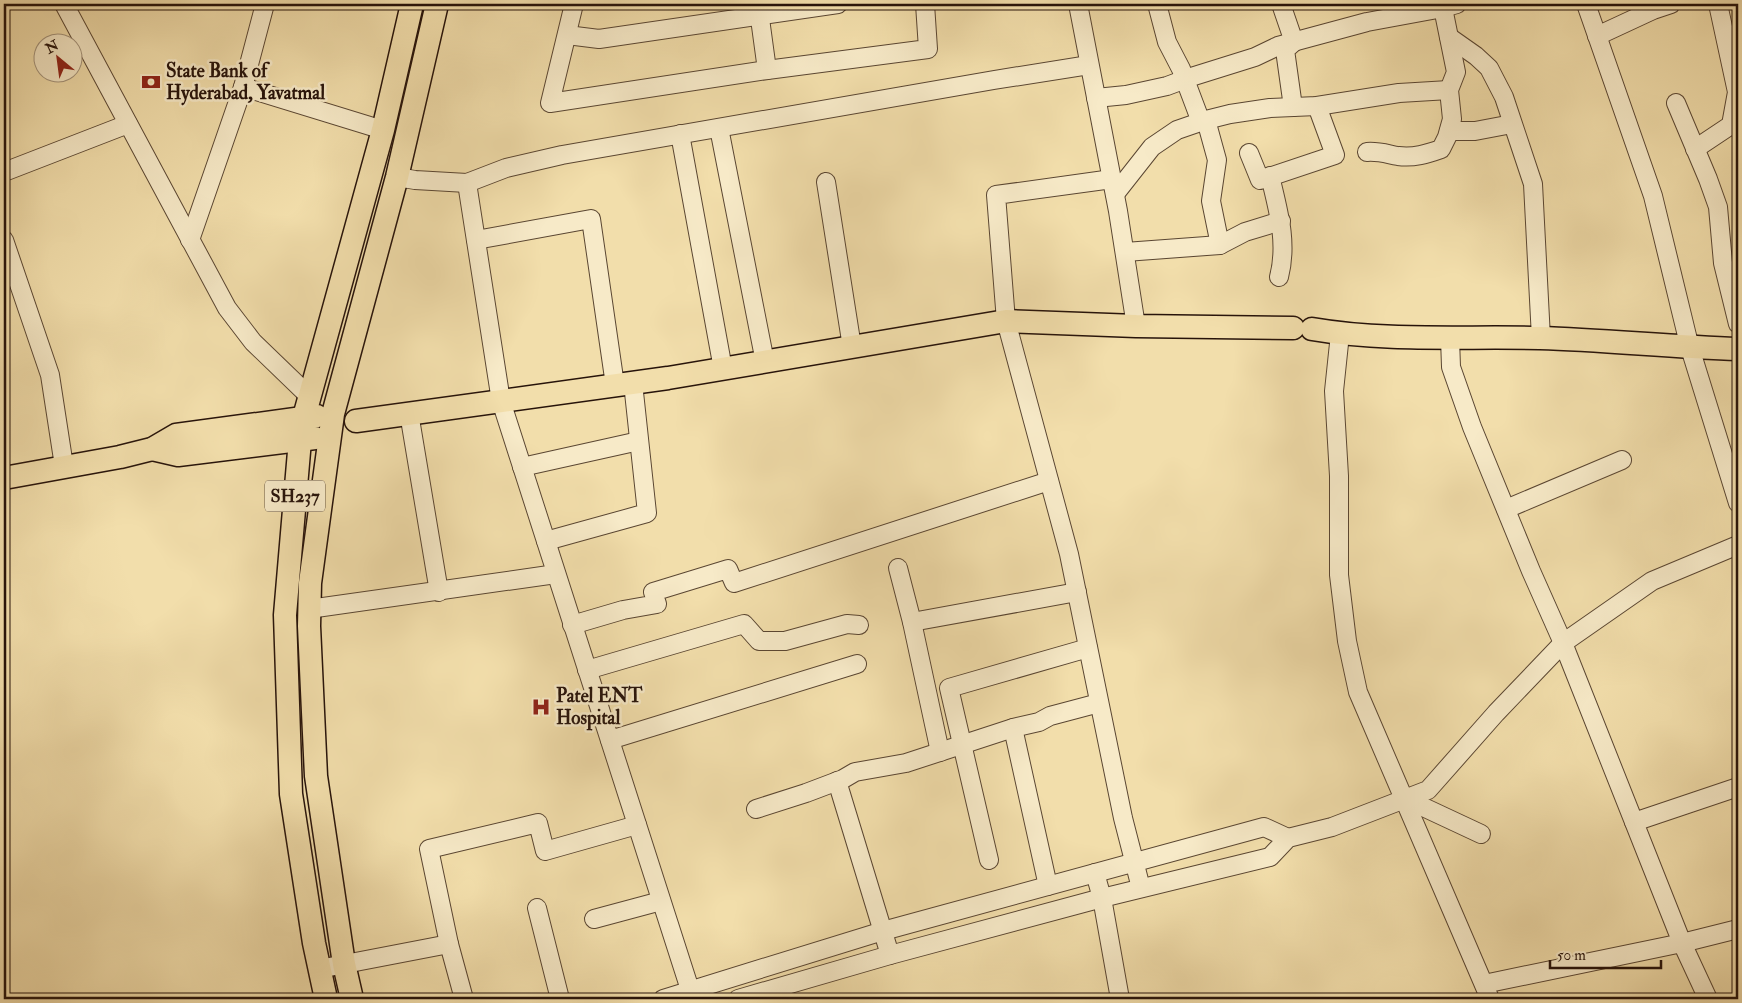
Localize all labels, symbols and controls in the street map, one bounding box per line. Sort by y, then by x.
north arrow [32,32,82,82]
text: N [41,36,62,58]
place label: State Bank of Hyderabad, Yavatmal [166,59,325,106]
bank icon: State Bank of Hyderabad, Yavatmal [140,71,162,93]
road number: SH237 [265,481,325,512]
place label: Patel ENT Hospital [556,684,643,731]
hospital icon: Patel ENT Hospital [530,696,552,718]
scale bar [1550,938,1661,970]
text: 50 m [1557,946,1586,965]

